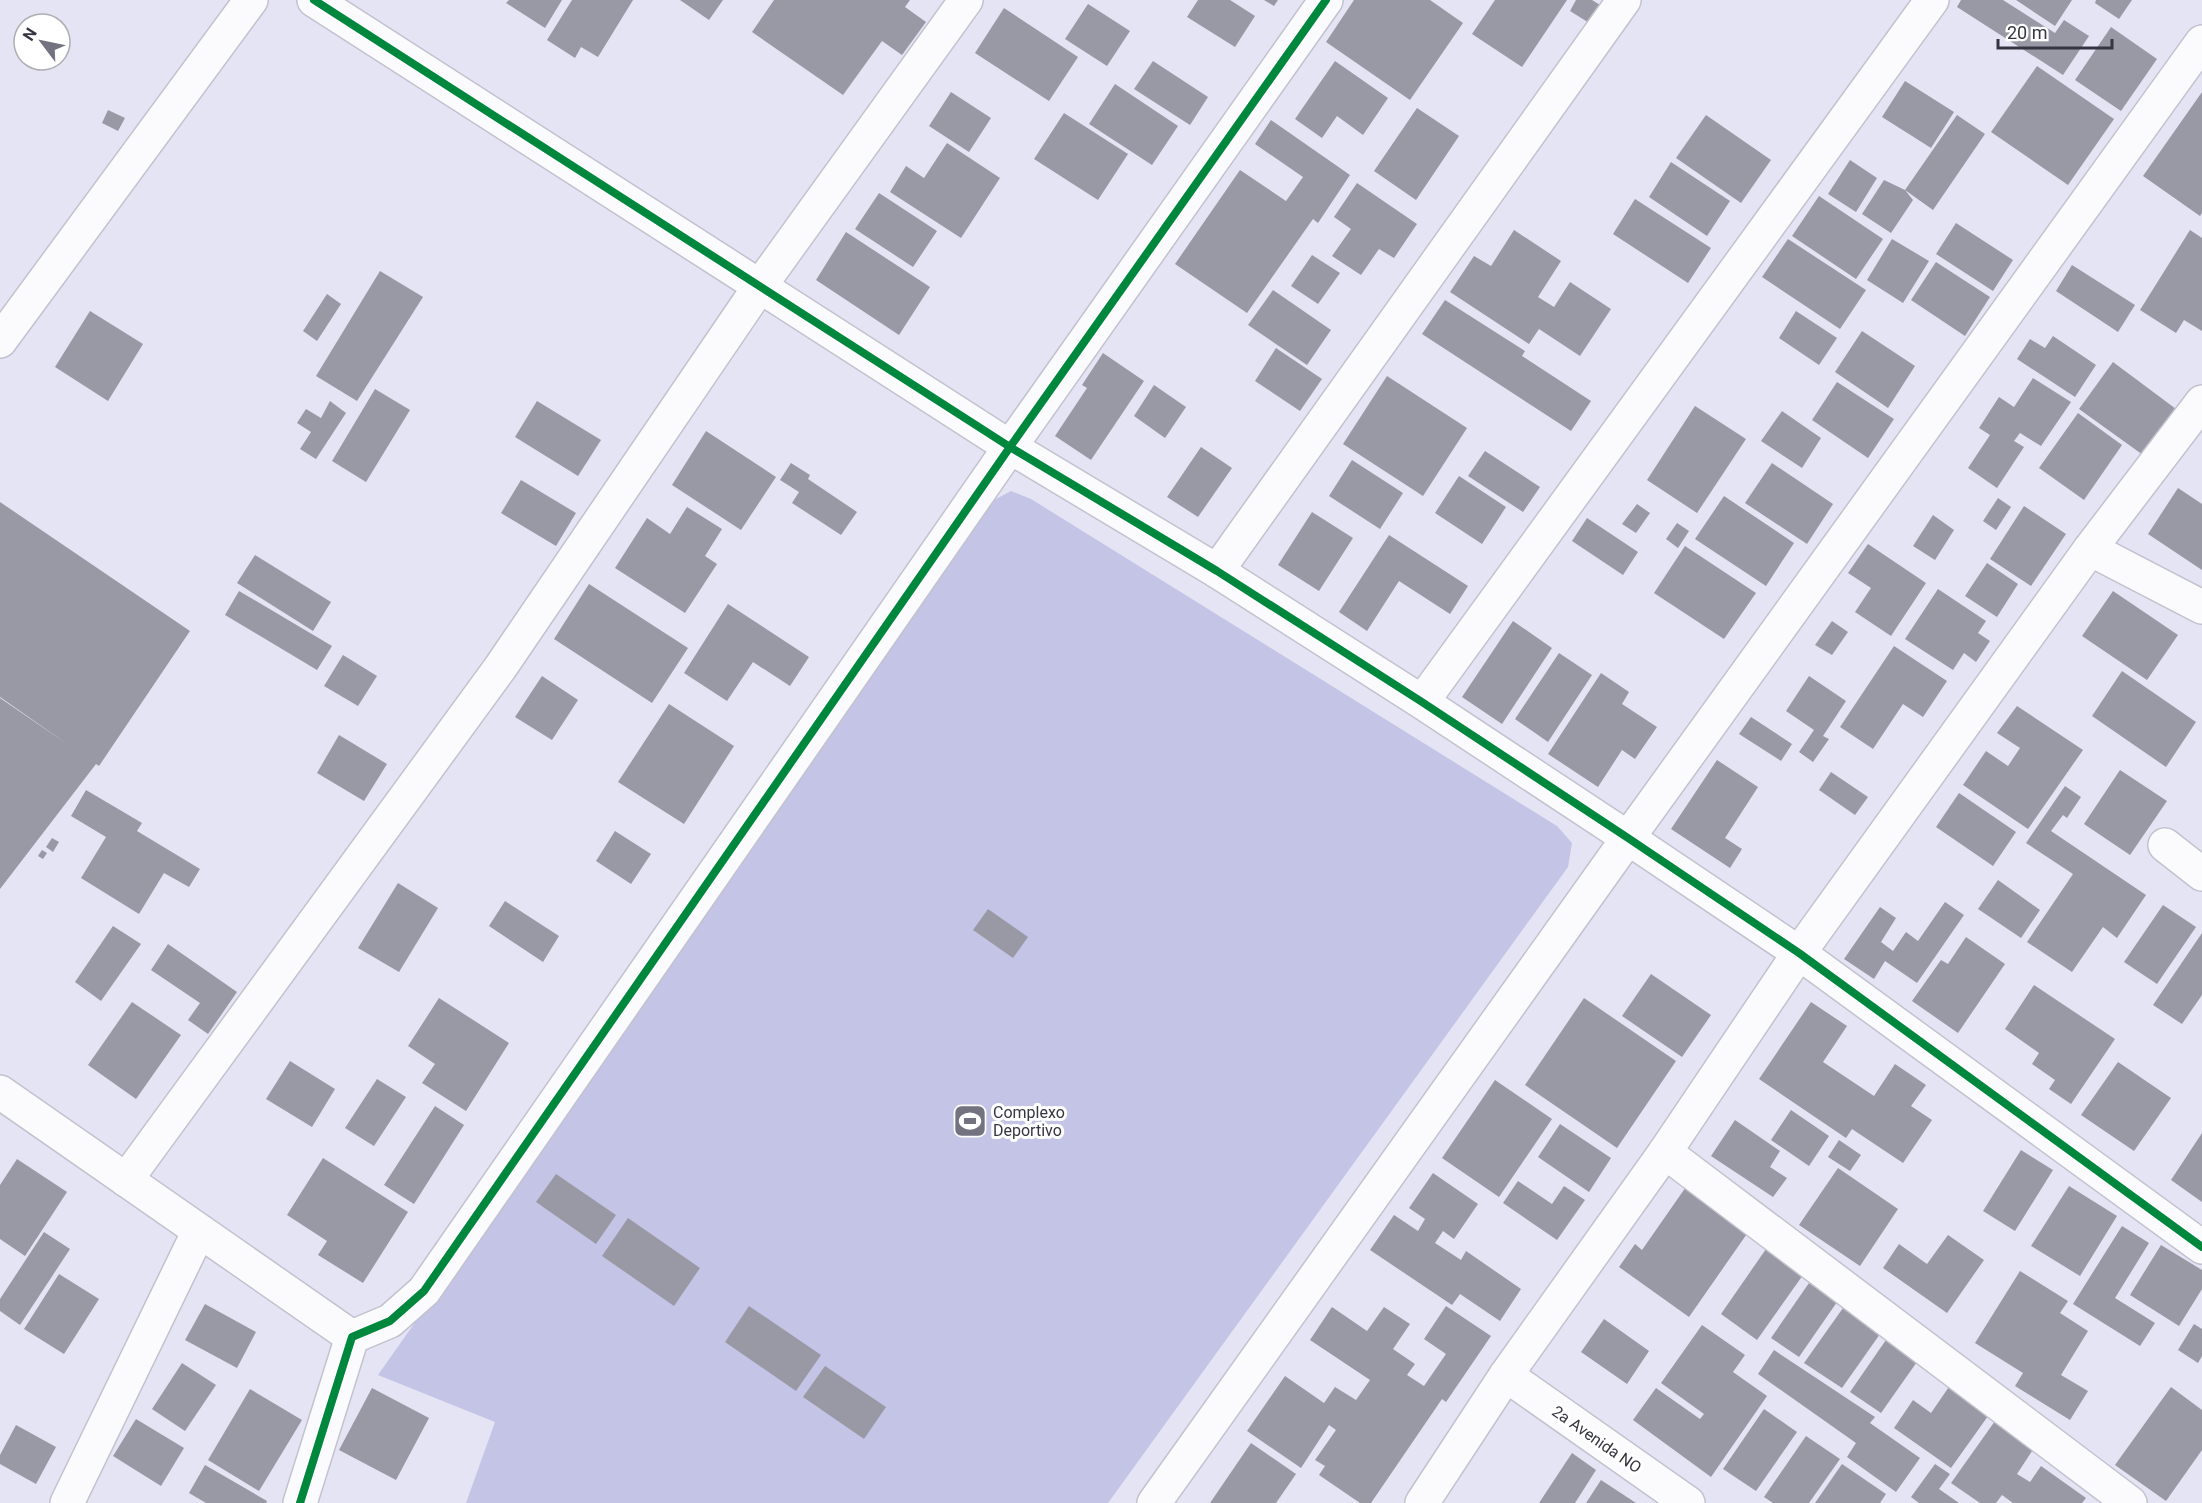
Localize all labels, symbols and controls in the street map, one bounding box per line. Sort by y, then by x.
north arrow [12,12,72,72]
scale bar [1998,12,2112,50]
text: 20 m [2007,22,2047,43]
text: N [19,24,41,44]
sports icon: Complexo Deportivo [952,1103,988,1139]
place label: Complexo Deportivo [993,1103,1065,1140]
street label: 2a Avenida NO [1548,1402,1645,1477]

